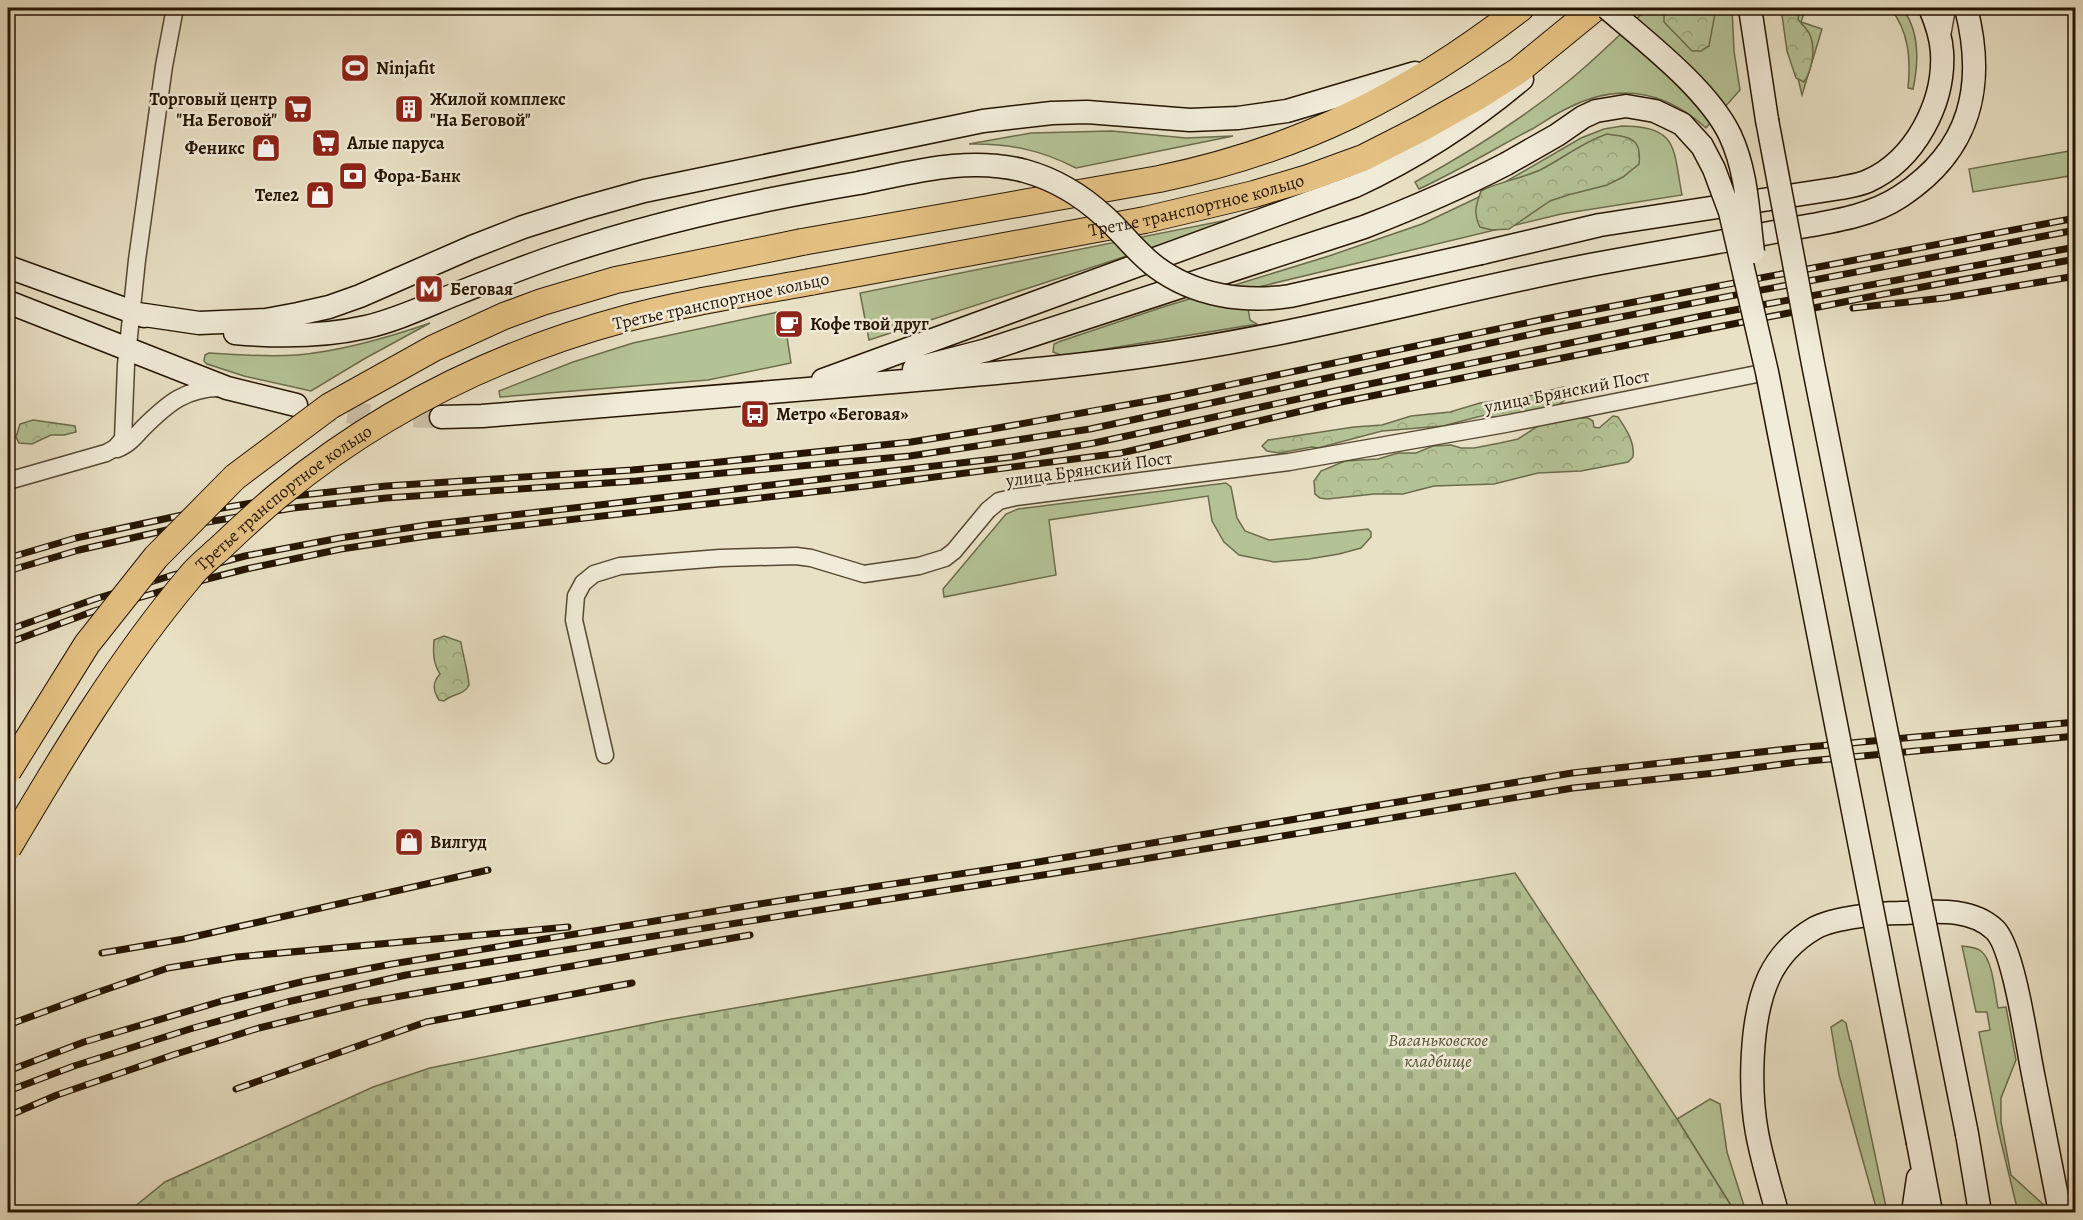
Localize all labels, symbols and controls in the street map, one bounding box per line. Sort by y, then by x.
sports icon: Ninjafit [339,52,371,84]
place label: Ninjafit [376,56,435,80]
place label: Торговый центр "На Беговой" [150,87,277,132]
place label: Жилой комплекс "На Беговой" [430,87,566,132]
supermarket icon: Торговый центр "На Беговой" [282,93,314,125]
building icon: Жилой комплекс "На Беговой" [393,93,425,125]
supermarket icon: Алые паруса [310,127,342,159]
place label: Алые паруса [346,131,445,155]
shop icon: Феникс [250,132,282,164]
place label: Феникс [185,136,245,160]
bank icon: Фора-Банк [337,160,369,192]
place label: Фора-Банк [374,164,461,188]
street label: Третье транспортное кольцо [1087,168,1307,242]
shop icon: Теле2 [304,179,336,211]
place label: Теле2 [255,183,299,207]
street label: Третье транспортное кольцо [611,266,831,336]
metro station icon: Беговая [413,273,445,305]
place label: Беговая [450,277,513,301]
cafe icon: Кофе твой друг [773,308,805,340]
place label: Кофе твой друг [810,312,929,336]
street label: улица Брянский Пост [1481,363,1652,419]
bus stop icon: Метро «Беговая» [739,398,771,430]
place label: Метро «Беговая» [776,402,908,426]
street label: Третье транспортное кольцо [190,419,377,576]
street label: улица Брянский Пост [1003,445,1174,493]
shop icon: Вилгуд [393,826,425,858]
place label: Вилгуд [430,830,487,854]
park label: Ваганьковское кладбище [1388,1028,1488,1073]

